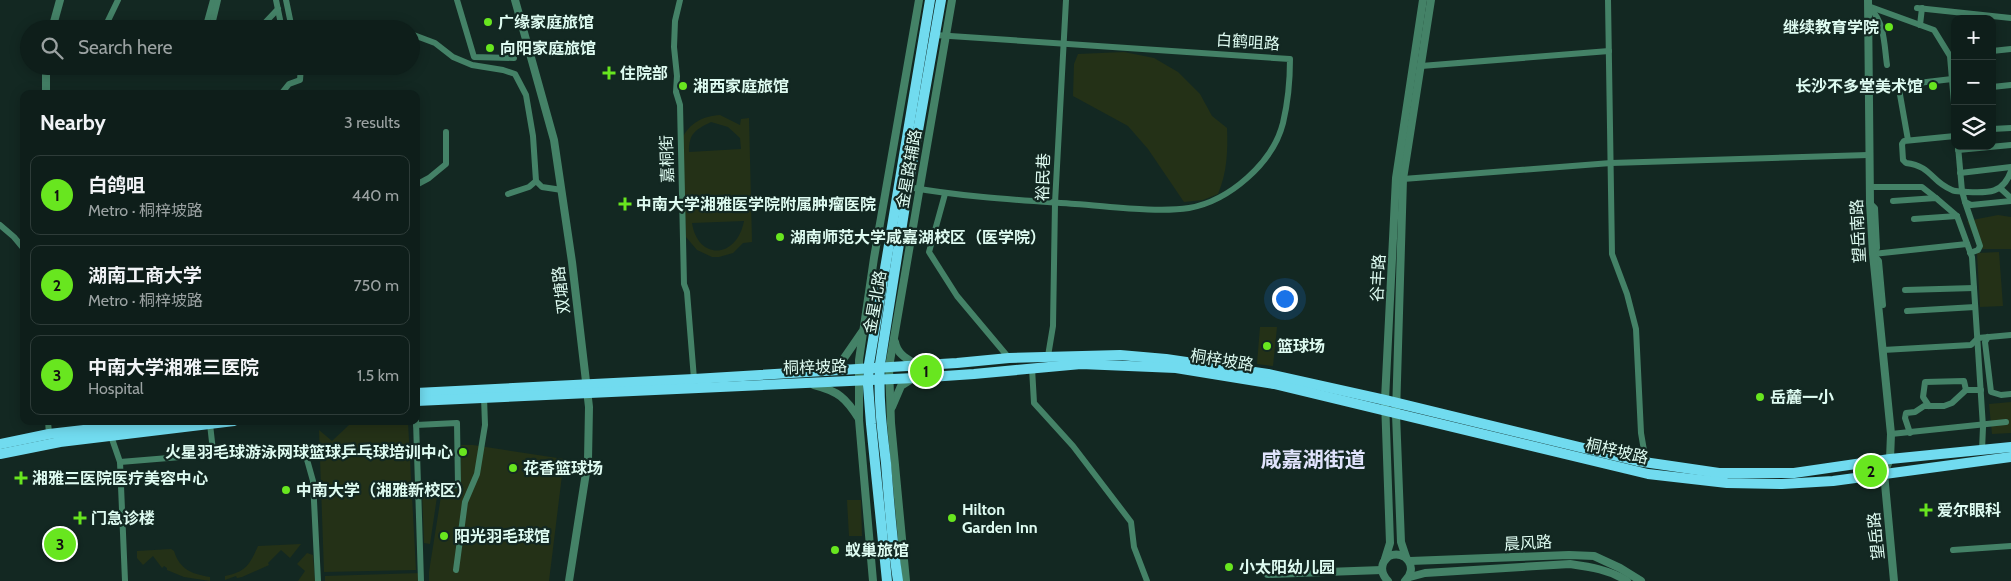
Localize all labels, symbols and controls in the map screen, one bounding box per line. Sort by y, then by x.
place label: 广缘家庭旅馆 [498,13,594,32]
map controls [1951,15,1996,150]
button: + [1951,15,1996,60]
marker: 广缘家庭旅馆 [482,16,494,28]
place label: 继续教育学院 [1783,18,1879,37]
search box [20,20,420,75]
marker: 继续教育学院 [1883,21,1895,33]
street label: 白鹤咀路 [1215,30,1281,54]
icon: search [38,34,66,62]
text: Search here [78,36,172,59]
place label: 向阳家庭旅馆 [500,39,596,58]
marker: 向阳家庭旅馆 [484,42,496,54]
button: − [1951,60,1996,105]
place label: 住院部 [620,64,668,83]
marker: 住院部 [602,66,616,80]
place label: 湘西家庭旅馆 [693,77,789,96]
place label: 长沙不多堂美术馆 [1795,77,1923,96]
marker: 湘西家庭旅馆 [677,80,689,92]
marker: 长沙不多堂美术馆 [1927,80,1939,92]
button: layers [1951,105,1996,150]
text: Nearby [40,110,106,135]
text: 3 results [344,113,400,132]
street label: 金星路辅路 [893,128,925,210]
street label: 嘉桐街 [657,135,677,183]
street label: 裕民巷 [1033,153,1053,201]
text: 白鸽咀 [88,174,145,197]
text: 1 [54,186,60,205]
text: 440 m [352,186,399,205]
place label: 中南大学湘雅医学院附属肿瘤医院 [636,195,876,214]
marker: 中南大学湘雅医学院附属肿瘤医院 [618,197,632,211]
street label: 望岳南路 [1847,199,1869,263]
text: Metro · 桐梓坡路 [88,201,203,220]
place label: 湖南师范大学咸嘉湖校区（医学院） [790,228,1046,247]
marker: 湖南师范大学咸嘉湖校区（医学院） [774,231,786,243]
street label: 谷丰路 [1367,254,1389,302]
text: 湖南工商大学 [88,264,202,287]
street label: 双塘路 [549,265,573,315]
street label: 金星北路 [860,269,890,335]
text: 2 [53,276,61,295]
text: 750 m [353,276,399,295]
your location [1272,286,1298,312]
text: Metro · 桐梓坡路 [88,291,203,310]
place label: 篮球场 [1277,337,1325,356]
marker: 篮球场 [1261,340,1273,352]
street label: 桐梓坡路 [1189,346,1255,374]
pin: 1 [910,352,942,390]
text: 中南大学湘雅三医院 [88,356,259,379]
street label: 桐梓坡路 [783,356,847,378]
text: 3 [53,366,61,385]
text: 1.5 km [357,366,399,385]
text: Hospital [88,379,144,398]
place label: 岳麓一小 [1770,388,1834,407]
marker: 岳麓一小 [1754,391,1766,403]
street label: 桐梓坡路 [1584,435,1650,467]
place label: 火星羽毛球游泳网球篮球乒乓球培训中心 [165,443,453,462]
marker: 火星羽毛球游泳网球篮球乒乓球培训中心 [457,446,469,458]
district label: 咸嘉湖街道 [1261,447,1366,472]
pin: 2 [1855,452,1887,490]
place label: 花香篮球场 [523,459,603,478]
marker: 花香篮球场 [507,462,519,474]
place label: 湘雅三医院医疗美容中心 [32,469,208,488]
marker: 湘雅三医院医疗美容中心 [14,471,28,485]
place label: 中南大学（湘雅新校区） [296,481,472,500]
marker: 中南大学（湘雅新校区） [280,484,292,496]
place label: Hilton Garden Inn [962,500,1038,537]
place label: 爱尔眼科 [1937,501,2001,520]
marker: 爱尔眼科 [1919,503,1933,517]
place label: 门急诊楼 [91,509,155,528]
marker: 门急诊楼 [73,511,87,525]
street label: 望岳路 [1864,511,1888,561]
marker: Hilton Garden Inn [946,512,958,524]
pin: 3 [44,525,76,563]
place label: 阳光羽毛球馆 [454,527,550,546]
marker: 阳光羽毛球馆 [438,530,450,542]
street label: 晨风路 [1504,532,1552,554]
place label: 蚁巢旅馆 [845,541,909,560]
marker: 蚁巢旅馆 [829,544,841,556]
place label: 小太阳幼儿园 [1239,558,1335,577]
marker: 小太阳幼儿园 [1223,561,1235,573]

